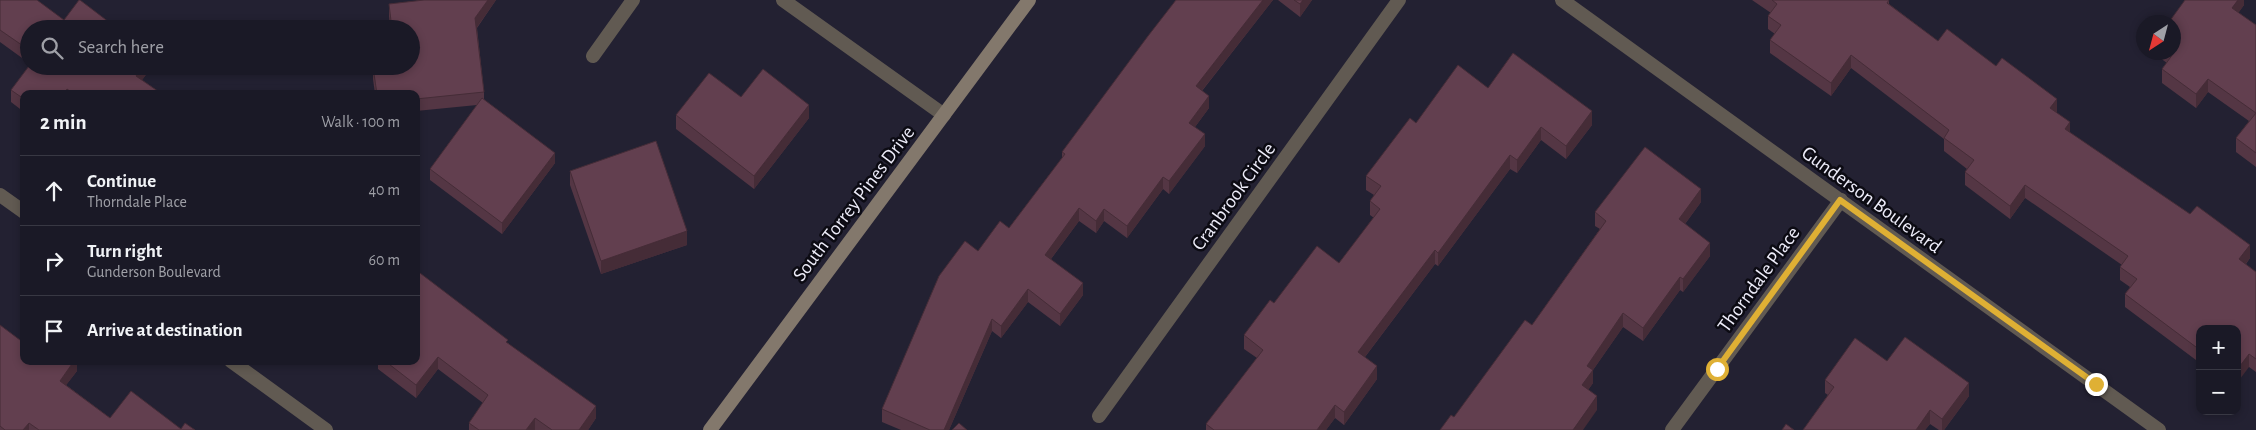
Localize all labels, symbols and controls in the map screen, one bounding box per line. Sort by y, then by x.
north arrow [2136,15,2181,60]
search box [20,20,420,75]
icon: search [38,34,66,62]
text: Search here [78,38,164,57]
text: 2 min [40,112,87,133]
text: Walk · 100 m [321,114,400,130]
street label: South Torrey Pines Drive [789,122,918,285]
street label: Cranbrook Circle [1188,139,1279,254]
street label: Gunderson Boulevard [1798,143,1945,257]
text: Continue [87,172,156,191]
icon: ahead [40,177,68,205]
text: 40 m [368,182,400,198]
text: Thorndale Place [87,194,187,210]
street label: Thorndale Place [1714,223,1804,336]
text: Turn right [87,242,162,261]
icon: right [40,247,68,275]
text: 60 m [369,252,400,268]
text: Gunderson Boulevard [87,264,221,280]
icon: arrive [40,317,68,345]
text: Arrive at destination [87,321,243,340]
map controls [2196,325,2241,415]
button: + [2196,325,2241,370]
route start [1706,358,1729,381]
button: − [2196,370,2241,415]
route end [2085,373,2108,396]

